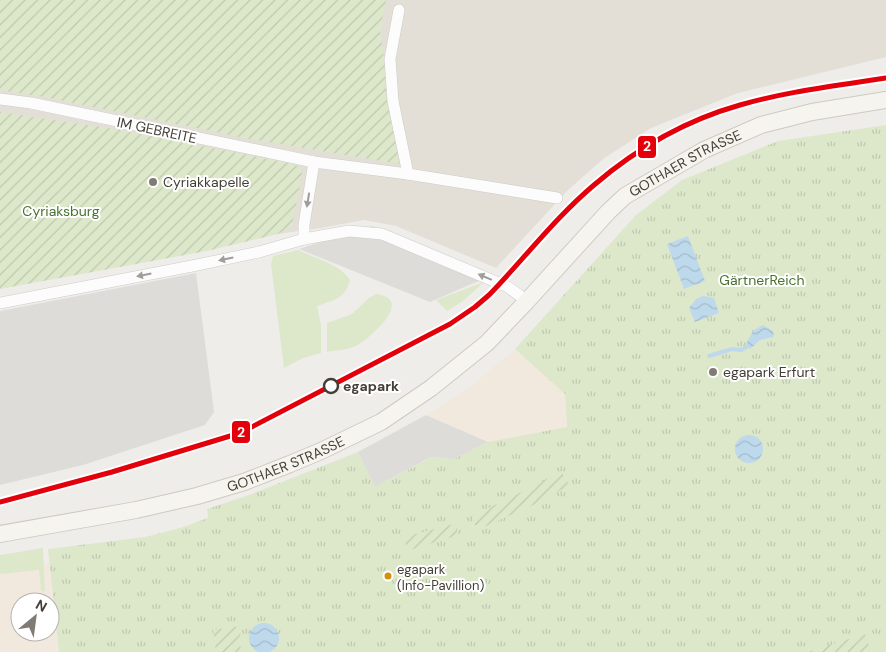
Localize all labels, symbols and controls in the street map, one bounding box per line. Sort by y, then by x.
street label: IM GEBREITE [116,113,199,147]
street label: GOTHAER STRASSE [626,126,744,201]
line badge: 2 [637,135,657,159]
text: 2 [643,137,651,155]
place label: Cyriakkapelle [163,173,250,191]
marker: Cyriakkapelle [147,176,159,188]
one-way arrow [304,193,312,209]
park label: Cyriaksburg [22,202,100,220]
one-way arrow [218,255,233,263]
park label: GärtnerReich [719,271,805,289]
one-way arrow [135,272,151,280]
one-way arrow [478,273,492,281]
place label: egapark Erfurt [723,363,815,381]
marker: egapark Erfurt [707,366,719,378]
place label: egapark [343,377,399,395]
marker: egapark [323,378,339,394]
line badge: 2 [231,420,251,444]
text: 2 [237,423,245,441]
street label: GOTHAER STRASSE [225,432,347,496]
place label: egapark (Info-Pavillion) [397,561,484,594]
marker: egapark (Info-Pavillion) [383,571,393,581]
north arrow [10,592,60,642]
text: N [32,595,50,616]

